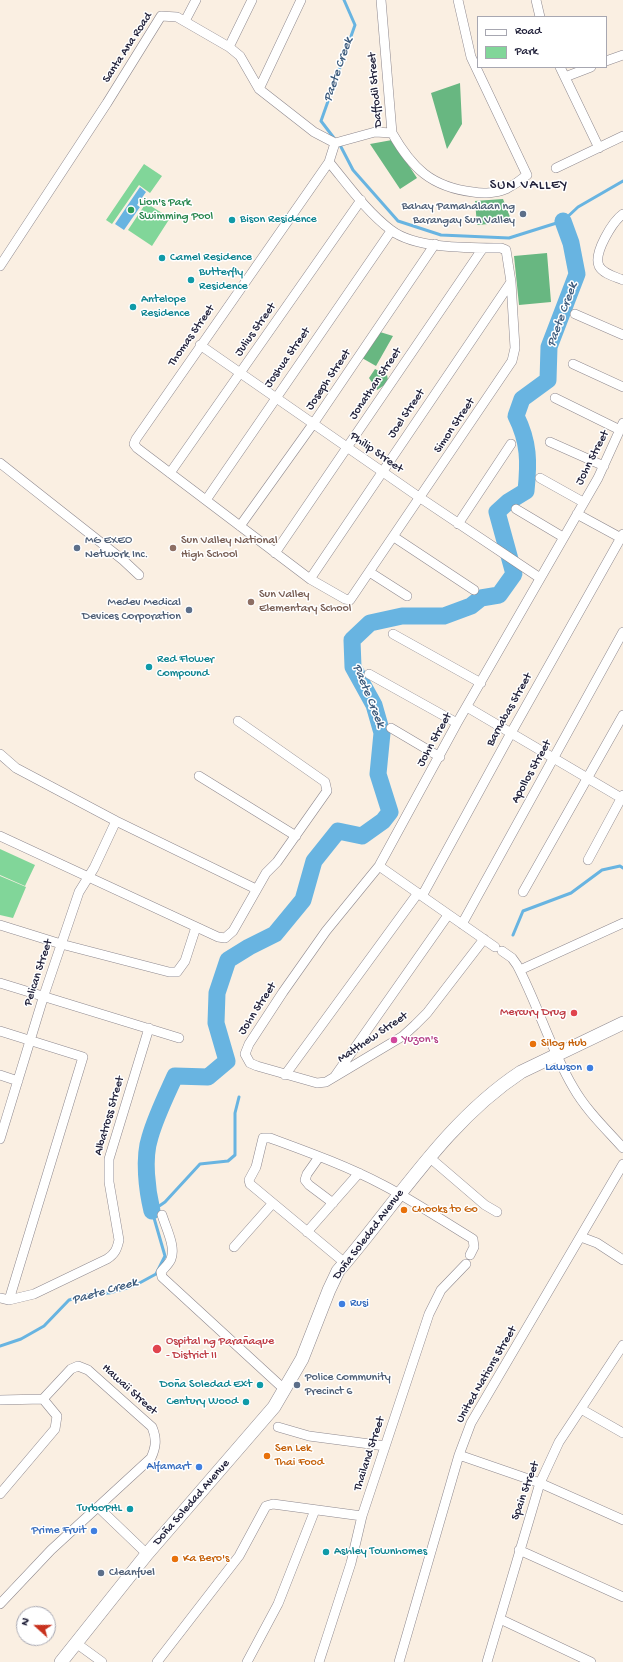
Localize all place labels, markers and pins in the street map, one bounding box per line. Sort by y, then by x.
place label: Lion's Park Swimming Pool [139,196,213,224]
place label: Bahay Pamahalaan ng Barangay Sun Valley [402,200,515,228]
marker: Lion's Park Swimming Pool [126,205,136,215]
marker: Bahay Pamahalaan ng Barangay Sun Valley [518,209,528,219]
place label: Bison Residence [240,213,317,227]
marker: Bison Residence [227,215,237,225]
place label: Camel Residence [170,251,252,265]
marker: Camel Residence [157,253,167,263]
place label: Butterfly Residence [199,266,248,294]
marker: Butterfly Residence [186,275,196,285]
place label: Antelope Residence [141,293,190,321]
marker: Antelope Residence [128,302,138,312]
place label: MG EXEO Network Inc. [85,534,148,562]
place label: Sun Valley National High School [181,534,278,562]
marker: MG EXEO Network Inc. [72,543,82,553]
marker: Sun Valley National High School [168,543,178,553]
place label: Sun Valley Elementary School [259,588,351,616]
place label: Medev Medical Devices Corporation [82,596,181,624]
marker: Sun Valley Elementary School [246,597,256,607]
marker: Medev Medical Devices Corporation [184,605,194,615]
place label: Red Flower Compound [157,653,214,681]
marker: Red Flower Compound [144,662,154,672]
place label: Mercury Drug [500,1006,566,1020]
marker: Mercury Drug [569,1008,579,1018]
place label: Yuzon's [402,1033,438,1047]
marker: Yuzon's [389,1035,399,1045]
place label: Silog Hub [541,1037,587,1051]
marker: Silog Hub [528,1039,538,1049]
place label: Lawson [545,1061,582,1075]
marker: Lawson [585,1063,595,1073]
place label: Chooks to Go [412,1203,478,1217]
marker: Chooks to Go [399,1205,409,1215]
place label: Rusi [350,1297,369,1311]
marker: Rusi [337,1299,347,1309]
place label: Ospital ng Parañaque - District II [166,1335,274,1363]
marker: Ospital ng Parañaque - District II [151,1343,163,1355]
place label: Police Community Precinct 6 [305,1371,391,1399]
place label: Doña Soledad Ext [160,1378,252,1392]
marker: Doña Soledad Ext [255,1380,265,1390]
marker: Police Community Precinct 6 [292,1380,302,1390]
place label: Century Wood [166,1395,238,1409]
marker: Century Wood [241,1397,251,1407]
place label: Sen Lek Thai Food [275,1442,324,1470]
marker: Sen Lek Thai Food [262,1451,272,1461]
place label: Alfamart [147,1460,191,1474]
marker: Alfamart [194,1462,204,1472]
place label: TurboPHL [77,1502,122,1516]
marker: TurboPHL [125,1504,135,1514]
place label: Prime Fruit [31,1524,86,1538]
marker: Prime Fruit [89,1526,99,1536]
place label: Ashley Townhomes [334,1545,427,1559]
marker: Ashley Townhomes [321,1547,331,1557]
place label: Ka Bero's [183,1552,229,1566]
marker: Ka Bero's [170,1554,180,1564]
place label: Cleanfuel [109,1566,155,1580]
marker: Cleanfuel [96,1568,106,1578]

